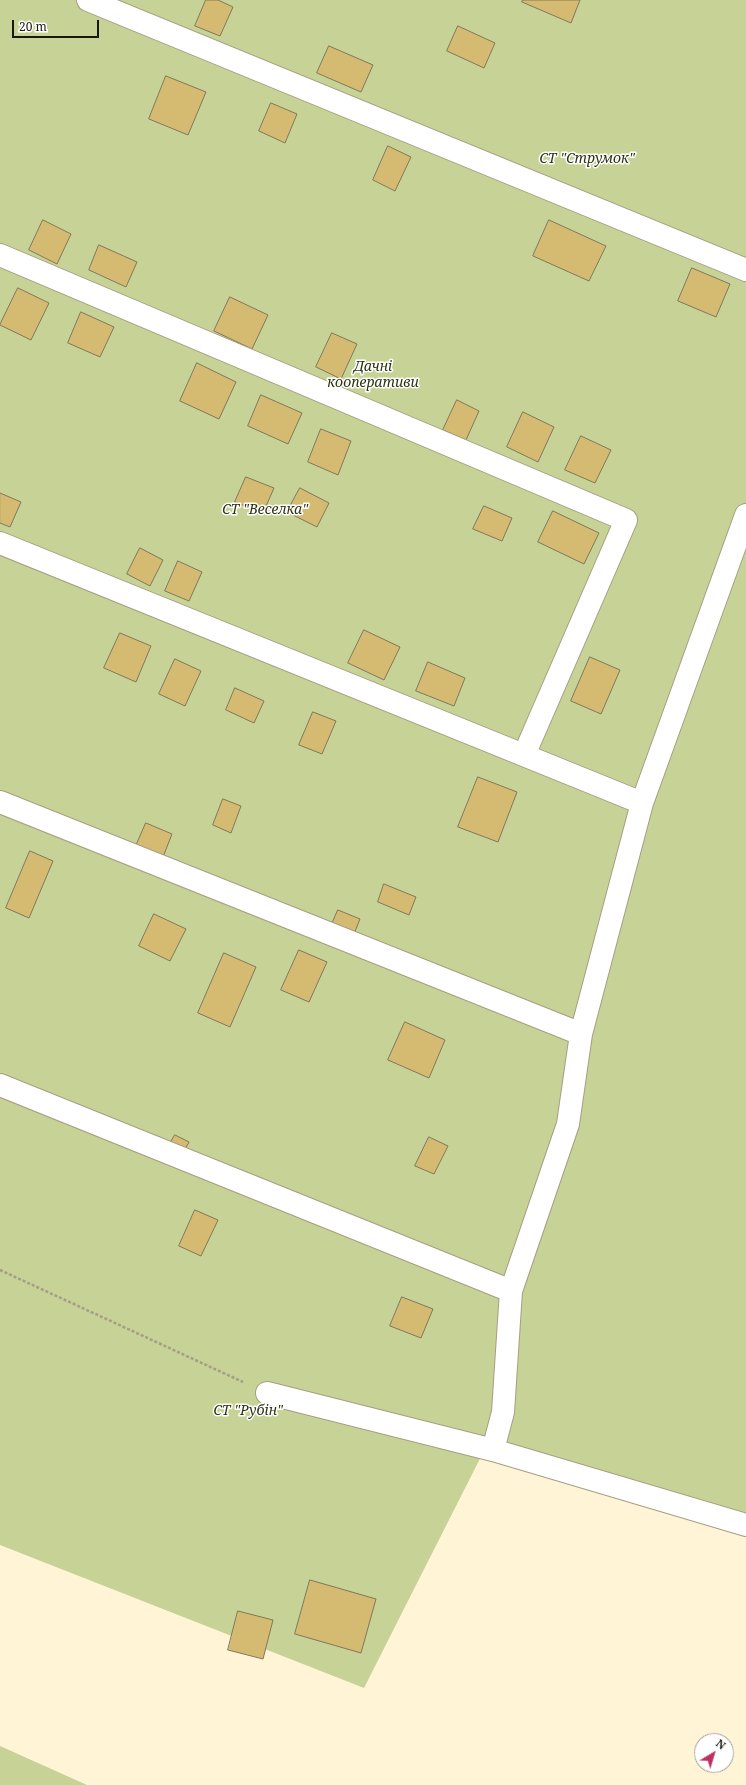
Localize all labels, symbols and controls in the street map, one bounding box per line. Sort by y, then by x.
scale bar [14,12,101,38]
text: 20 m [19,18,47,35]
park label: СТ "Струмок" [539,151,635,167]
park label: Дачні кооперативи [327,359,419,392]
park label: СТ "Веселка" [222,502,308,518]
park label: СТ "Рубін" [213,1403,283,1419]
north arrow [694,1733,734,1773]
text: N [713,1735,729,1753]

